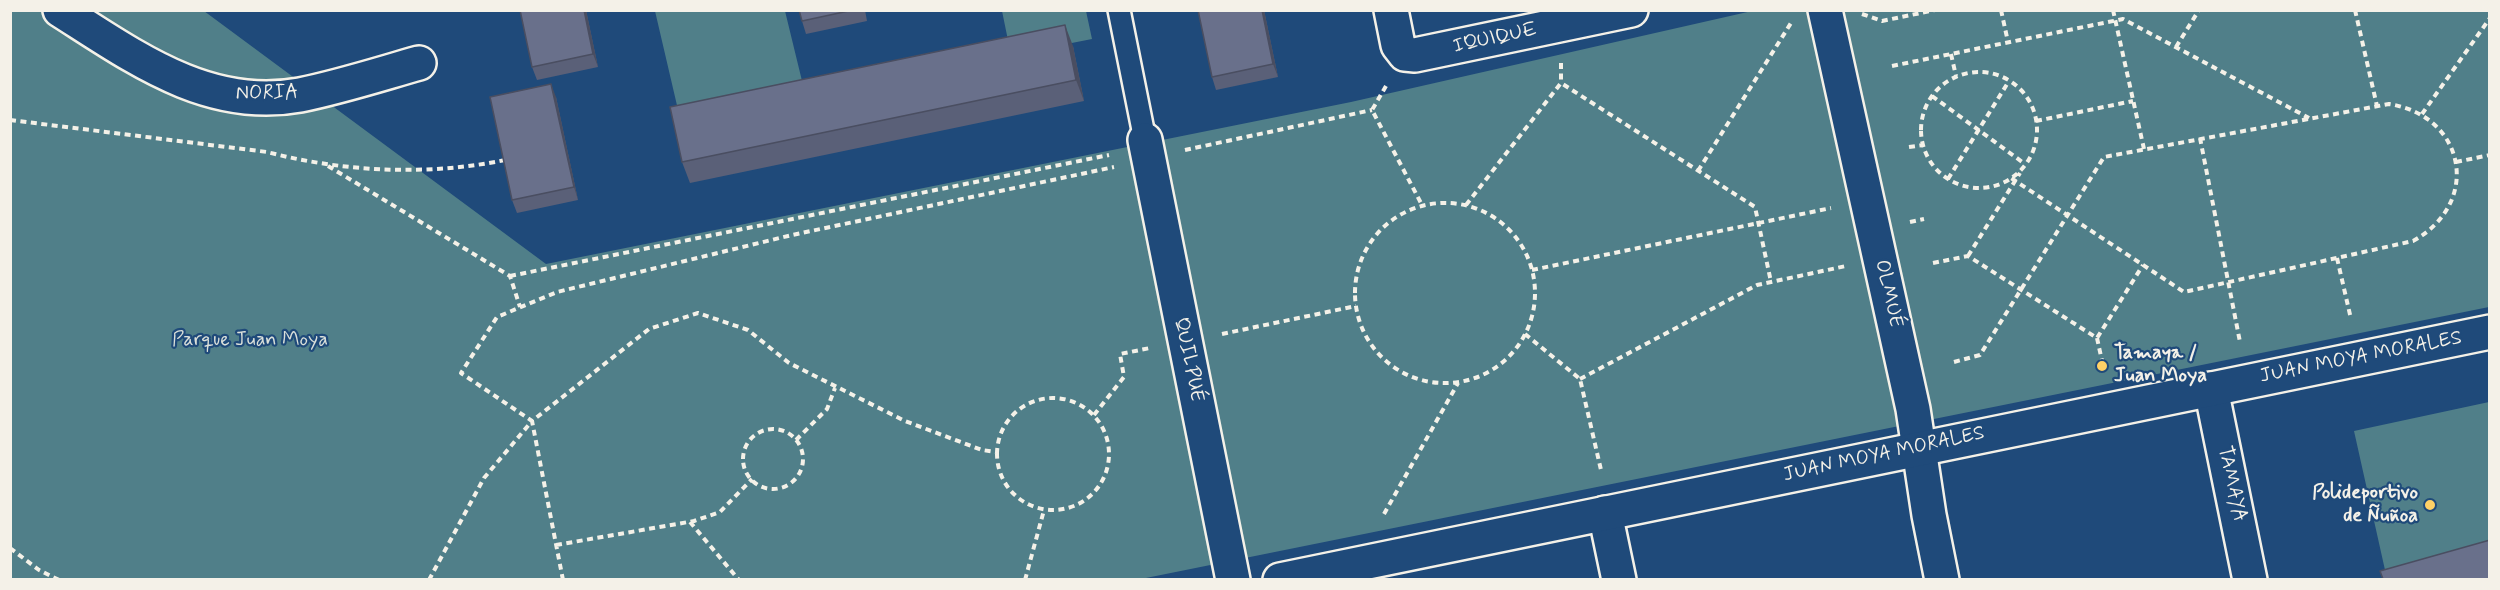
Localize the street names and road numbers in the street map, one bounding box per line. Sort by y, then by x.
street label: IQUIQUE [1451,18,1539,60]
street label: NORIA [235,81,299,107]
street label: OLMUÉ [1869,258,1907,330]
street label: QUILPUÉ [1167,315,1209,405]
street label: JUAN MOYA MORALES [2258,327,2464,389]
street label: JUAN MOYA MORALES [1781,422,1987,488]
street label: TAMAYA [2211,444,2251,524]

